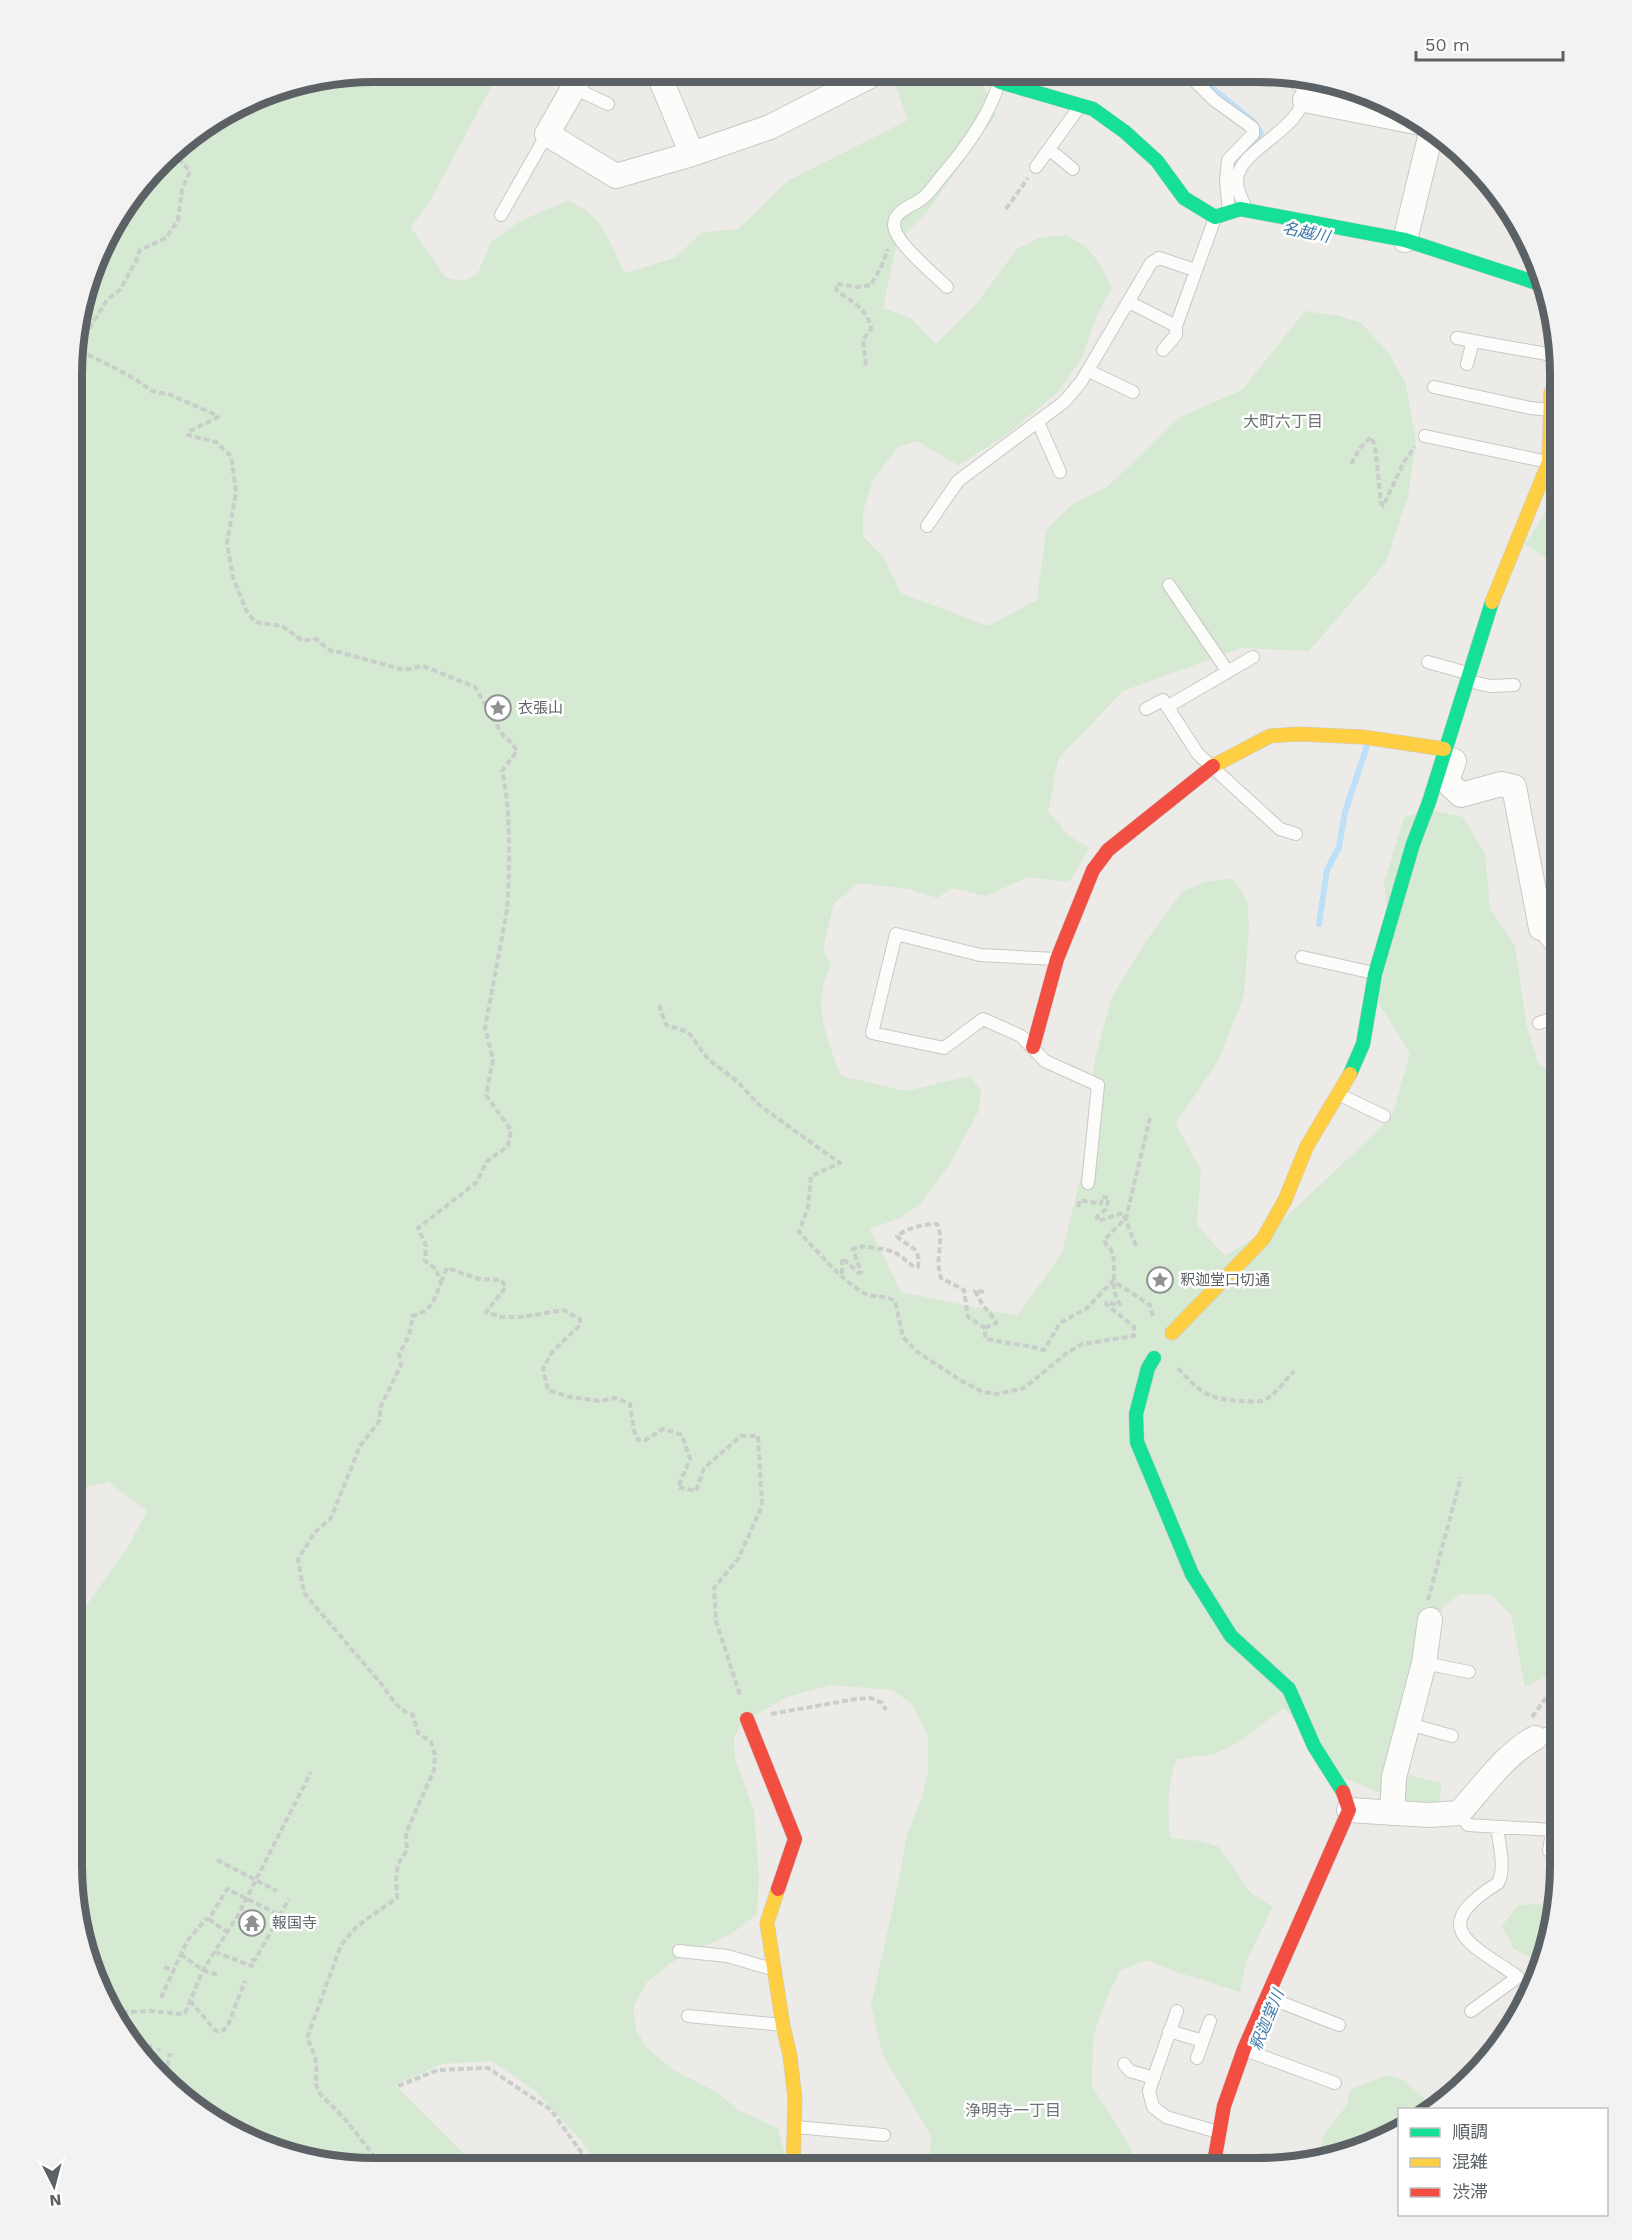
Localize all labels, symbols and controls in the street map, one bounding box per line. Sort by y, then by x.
scale bar [1416,24,1563,62]
text: 50 m [1425,34,1470,55]
water label: 名越川 [1281,218,1333,247]
district label: 大町六丁目 [1243,412,1323,431]
place icon: 衣張山 [483,693,513,723]
place label: 衣張山 [518,699,563,717]
place icon: 釈迦堂口切通 [1145,1265,1175,1295]
place label: 釈迦堂口切通 [1180,1271,1270,1289]
temple icon: 報国寺 [237,1908,267,1938]
place label: 報国寺 [272,1914,317,1932]
water label: 釈迦堂川 [1246,1985,1289,2053]
district label: 浄明寺一丁目 [965,2101,1061,2120]
legend [1398,2108,1608,2216]
text: 順調 [1452,2121,1488,2142]
text: 混雑 [1452,2151,1488,2172]
north arrow [24,2156,84,2216]
text: 渋滞 [1452,2181,1488,2202]
text: N [49,2190,62,2210]

